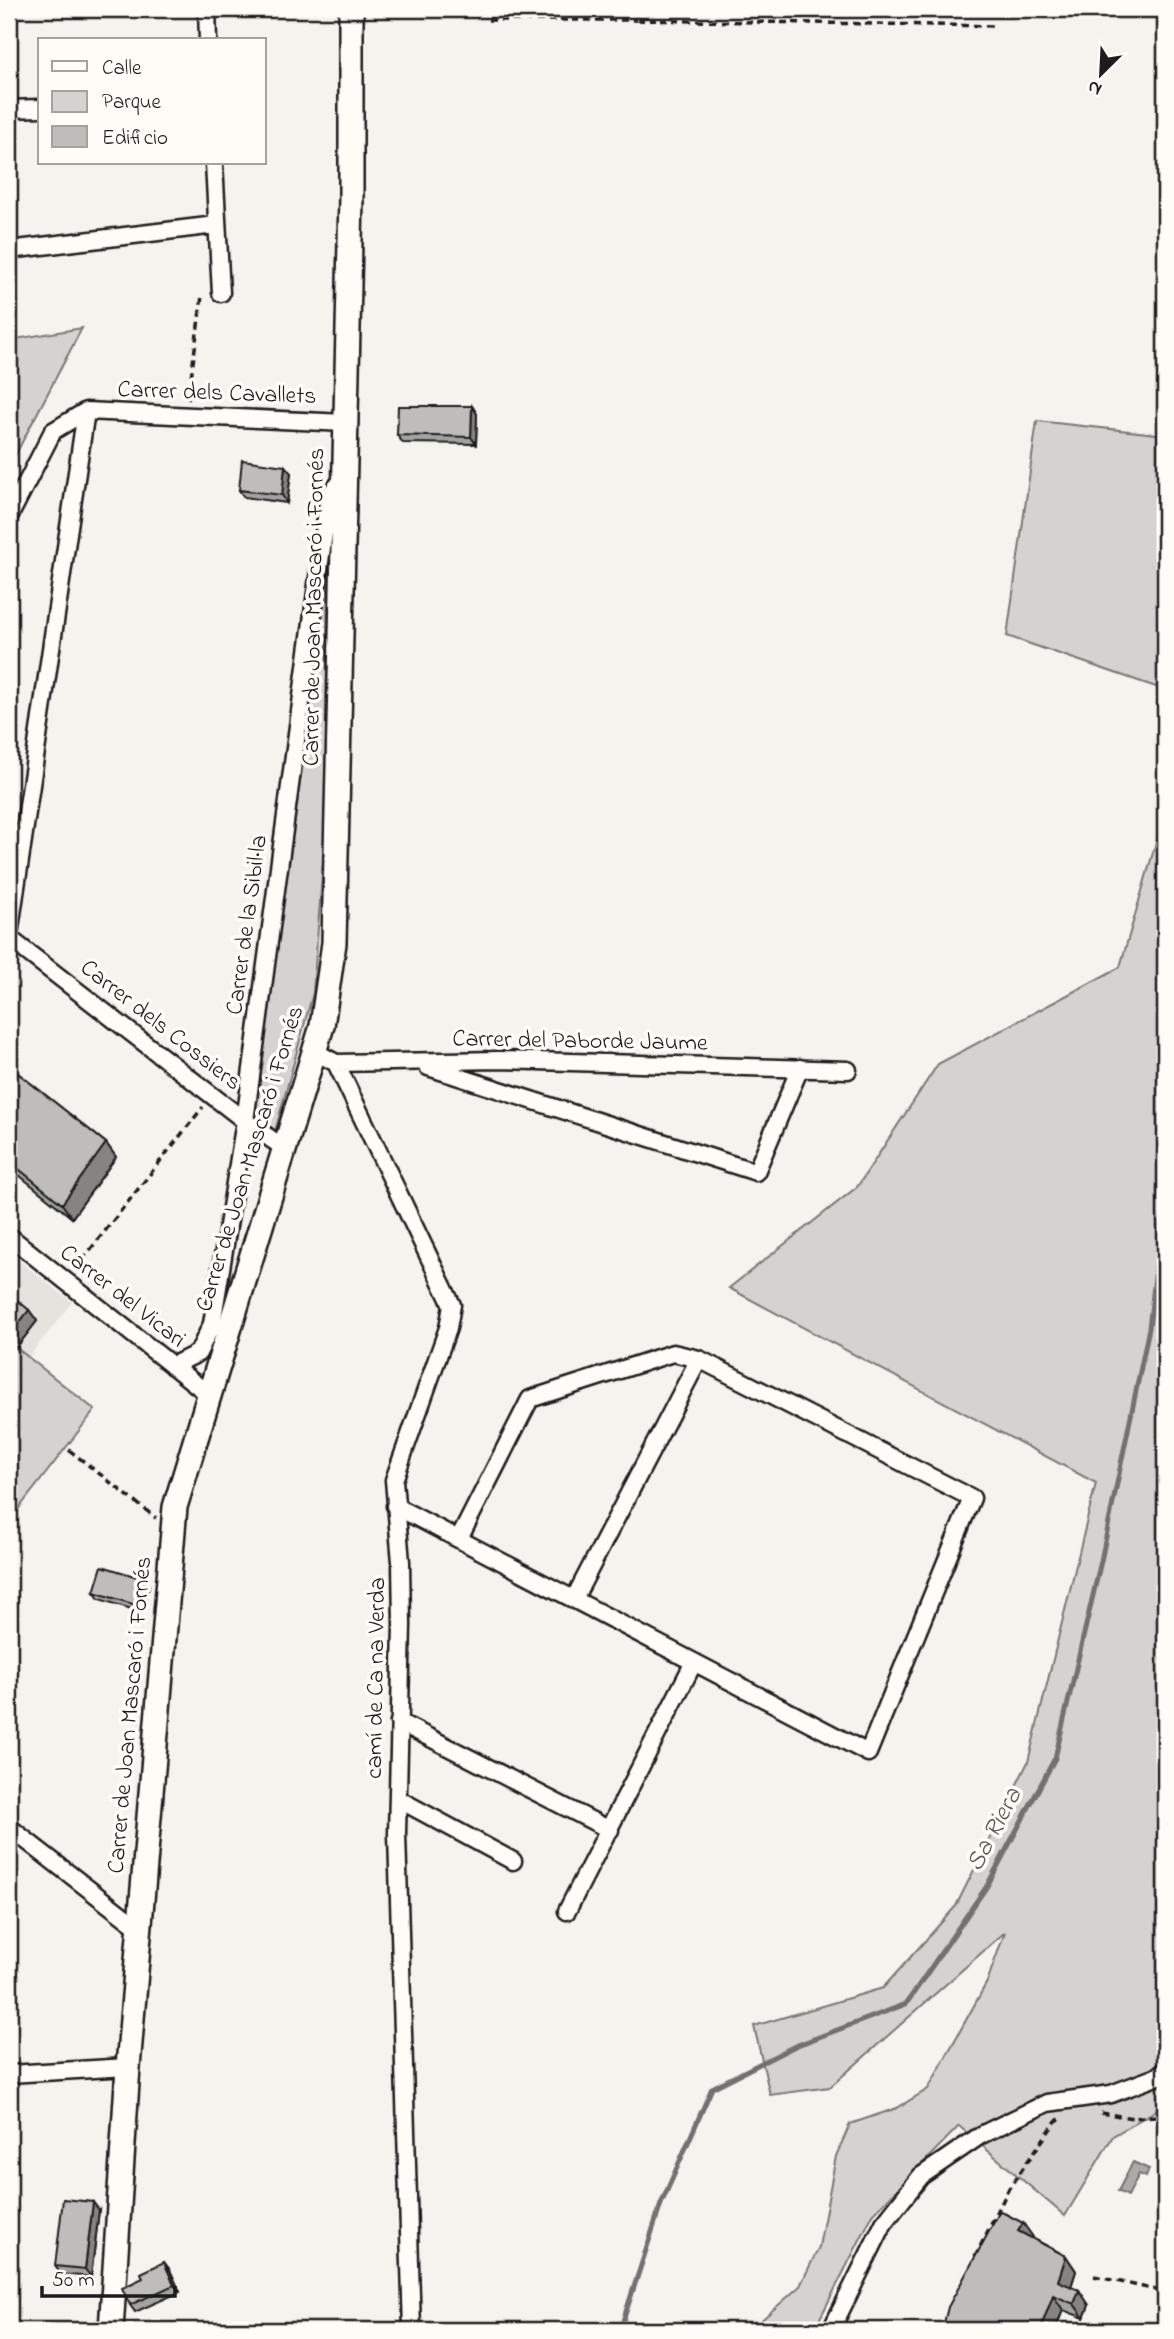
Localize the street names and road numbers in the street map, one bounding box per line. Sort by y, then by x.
street label: Carrer dels Cavallets [117,373,317,415]
street label: Carrer de Joan Mascaró i Fornés [295,448,335,766]
street label: Carrer de la Sibil·la [218,833,278,1017]
street label: Carrer dels Cossiers [72,952,248,1100]
street label: Carrer de Joan Mascaró i Fornés [188,1002,314,1316]
street label: Carrer del Paborde Jaume [452,1022,708,1062]
street label: Carrer del Vicari [51,1237,193,1357]
street label: Carrer de Joan Mascaró i Fornés [100,1555,162,1875]
street label: camí de Ca na Verda [358,1577,396,1779]

